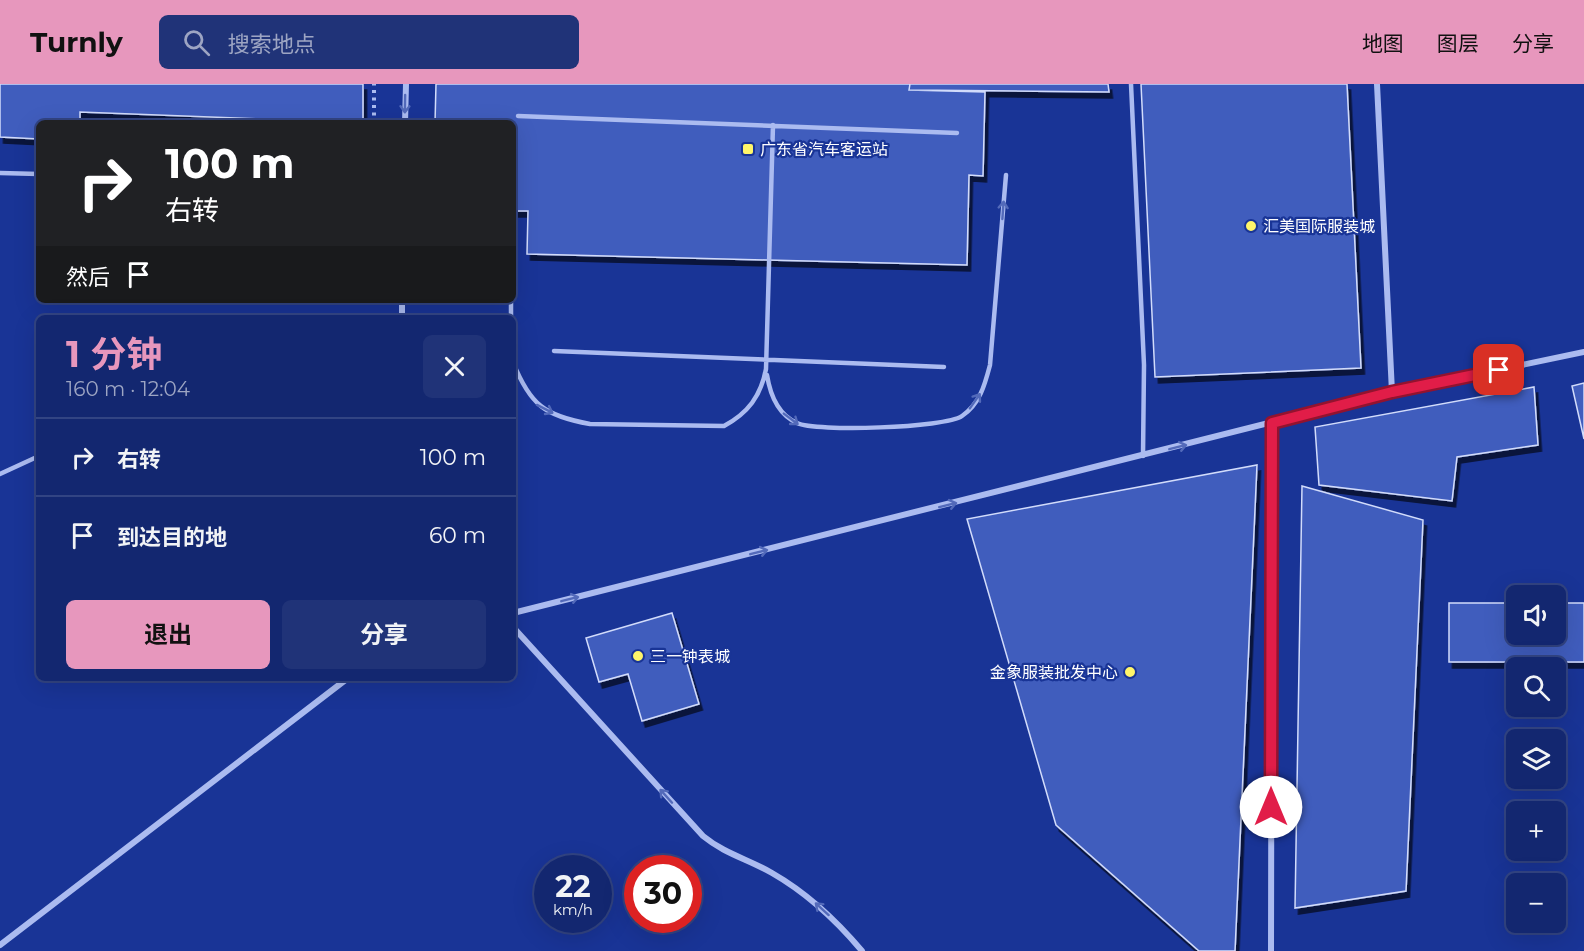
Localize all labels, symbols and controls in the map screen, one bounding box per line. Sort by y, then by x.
search box [159,15,579,69]
text: Turnly [30,25,123,59]
icon: search [180,26,213,59]
text: 搜索地点 [228,31,316,58]
text: 地图 [1362,31,1404,56]
text: 图层 [1437,31,1479,56]
text: 分享 [1512,31,1554,56]
one-way arrow [399,93,411,113]
text: 100 m [165,137,294,189]
place label: 广东省汽车客运站 [760,140,888,159]
marker: 广东省汽车客运站 [741,142,755,156]
icon: right [66,144,144,222]
text: 右转 [165,194,219,227]
one-way arrow [998,201,1009,221]
place label: 汇美国际服装城 [1263,217,1375,236]
marker: 汇美国际服装城 [1244,219,1258,233]
icon: arrive [122,258,155,291]
text: 然后 [66,264,110,291]
text: 1 分钟 [66,332,162,376]
button: close [423,335,486,398]
pin [1473,344,1524,395]
icon: arrive [1482,353,1515,386]
text: 160 m · 12:04 [66,377,190,401]
one-way arrow [969,394,981,410]
one-way arrow [536,403,554,415]
one-way arrow [783,412,799,425]
icon: right [66,441,99,474]
one-way arrow [1168,441,1187,452]
text: 100 m [420,444,486,471]
text: 右转 [117,446,161,473]
one-way arrow [938,498,957,510]
icon: arrive [66,519,99,552]
text: 60 m [429,522,486,549]
text: 到达目的地 [117,524,227,551]
one-way arrow [749,545,768,557]
map controls [1506,585,1566,933]
button: sound [1506,585,1566,645]
one-way arrow [560,592,579,604]
button: 退出 [66,600,270,669]
button: 分享 [282,600,486,669]
place label: 三一钟表城 [650,647,730,666]
marker: 三一钟表城 [631,649,645,663]
button: search [1506,657,1566,717]
place label: 金象服装批发中心 [990,663,1118,682]
marker: 金象服装批发中心 [1123,665,1137,679]
button: layers [1506,729,1566,789]
position arrow [1239,775,1303,839]
one-way arrow [659,789,673,804]
button: + [1506,801,1566,861]
speed limit sign: 30 [624,855,702,933]
text: 22 [555,868,591,905]
button: − [1506,873,1566,933]
text: km/h [553,900,593,919]
one-way arrow [814,902,829,916]

